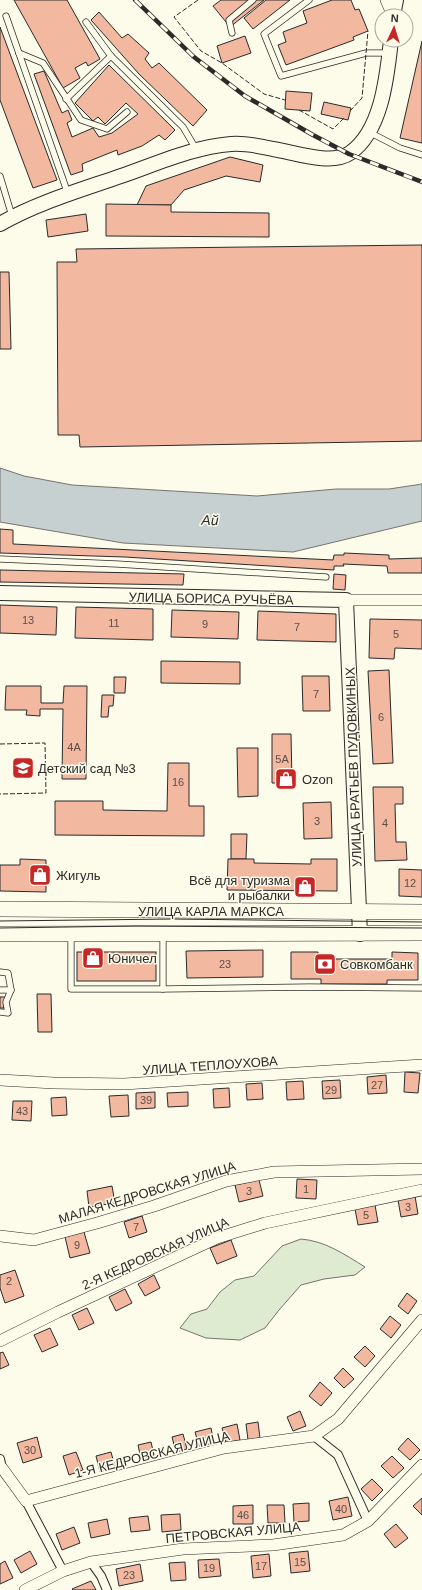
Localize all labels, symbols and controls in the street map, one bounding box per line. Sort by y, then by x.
north arrow [374,8,414,48]
text: N [390,12,399,24]
water label: Ай [200,512,219,528]
street label: УЛИЦА БОРИСА РУЧЬЁВА [128,590,294,607]
house number: 13 [22,614,34,626]
house number: 11 [108,617,120,629]
house number: 9 [202,618,208,630]
house number: 7 [294,621,300,633]
house number: 5 [393,628,399,640]
street label: УЛИЦА БРАТЬЕВ ПУДОВКИНЫХ [343,666,364,867]
house number: 7 [313,688,319,700]
house number: 6 [378,711,384,723]
house number: 4А [67,741,81,753]
house number: 5А [275,753,289,765]
school or university icon: Детский сад №3 [10,755,36,781]
place label: Детский сад №3 [38,761,136,776]
shop icon: Ozon [273,766,299,792]
place label: Ozon [302,772,333,787]
house number: 16 [172,776,184,788]
house number: 3 [314,815,320,827]
house number: 4 [382,817,388,829]
shop icon: Жигуль [27,862,53,888]
place label: Жигуль [56,868,101,883]
place label: Всё для туризма и рыбалки [189,873,291,903]
shop icon: Всё для туризма и рыбалки [292,874,318,900]
house number: 12 [404,877,416,889]
street label: УЛИЦА КАРЛА МАРКСА [138,904,284,919]
shop icon: Юничел [80,945,106,971]
place label: Юничел [108,951,157,966]
bank icon: Совкомбанк [312,951,338,977]
place label: Совкомбанк [340,957,413,972]
house number: 23 [219,958,231,970]
street label: УЛИЦА ТЕПЛОУХОВА [142,1053,278,1078]
house number: 27 [371,1079,383,1091]
house number: 29 [325,1084,337,1096]
house number: 39 [140,1094,152,1106]
house number: 43 [16,1105,28,1117]
street label: МАЛАЯ КЕДРОВСКАЯ УЛИЦА [57,1158,238,1227]
house number: 1 [303,1183,309,1195]
house number: 3 [246,1185,252,1197]
house number: 3 [405,1201,411,1213]
house number: 5 [363,1209,369,1221]
street label: 2-Я КЕДРОВСКАЯ УЛИЦА [80,1214,231,1293]
house number: 7 [133,1221,139,1233]
house number: 9 [74,1239,80,1251]
house number: 2 [6,1275,12,1287]
street label: 1-Я КЕДРОВСКАЯ УЛИЦА [73,1428,231,1481]
house number: 30 [24,1444,36,1456]
house number: 40 [335,1503,347,1515]
house number: 46 [237,1509,249,1521]
street label: ПЕТРОВСКАЯ УЛИЦА [165,1519,301,1546]
house number: 15 [294,1556,306,1568]
house number: 17 [255,1560,267,1572]
house number: 19 [203,1562,215,1574]
house number: 23 [123,1569,135,1581]

